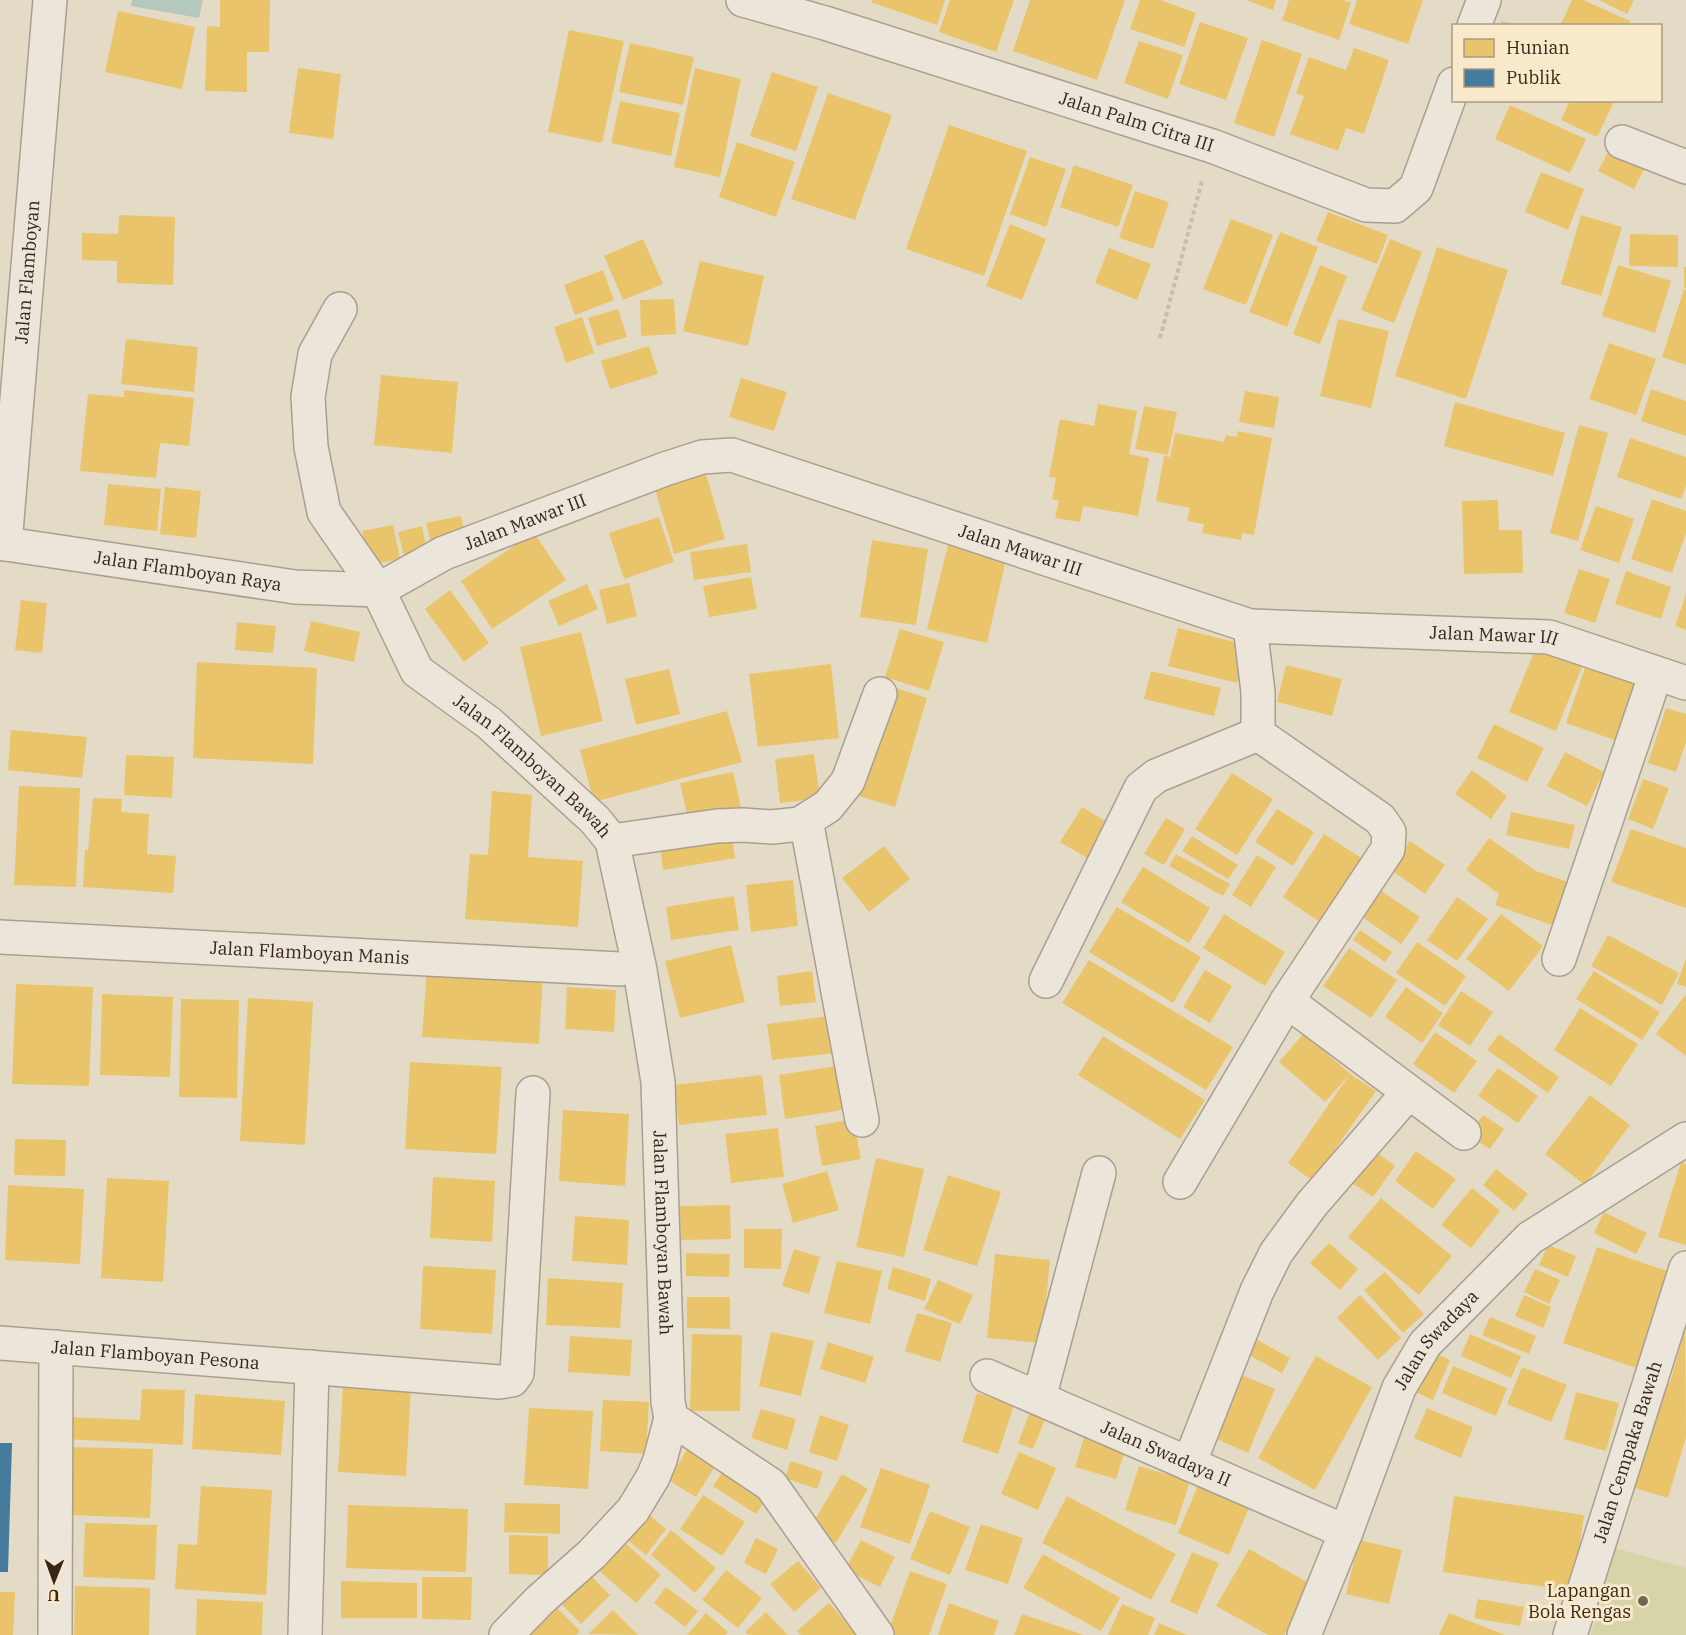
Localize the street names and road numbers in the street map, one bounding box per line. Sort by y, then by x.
street label: Jalan Palm Citra III [1056,86,1217,157]
street label: Jalan Flamboyan [10,199,44,345]
street label: Jalan Mawar III [461,488,589,555]
street label: Jalan Mawar III [956,519,1085,581]
street label: Jalan Flamboyan Raya [93,545,284,596]
street label: Jalan Mawar III [1429,621,1562,650]
street label: Jalan Flamboyan Bawah [449,689,617,842]
street label: Jalan Flamboyan Manis [209,936,410,969]
street label: Jalan Flamboyan Bawah [649,1130,678,1336]
street label: Jalan Swadaya [1389,1284,1483,1394]
street label: Jalan Flamboyan Pesona [50,1335,261,1374]
street label: Jalan Cempaka Bawah [1588,1358,1667,1546]
street label: Jalan Swadaya II [1097,1415,1235,1492]

